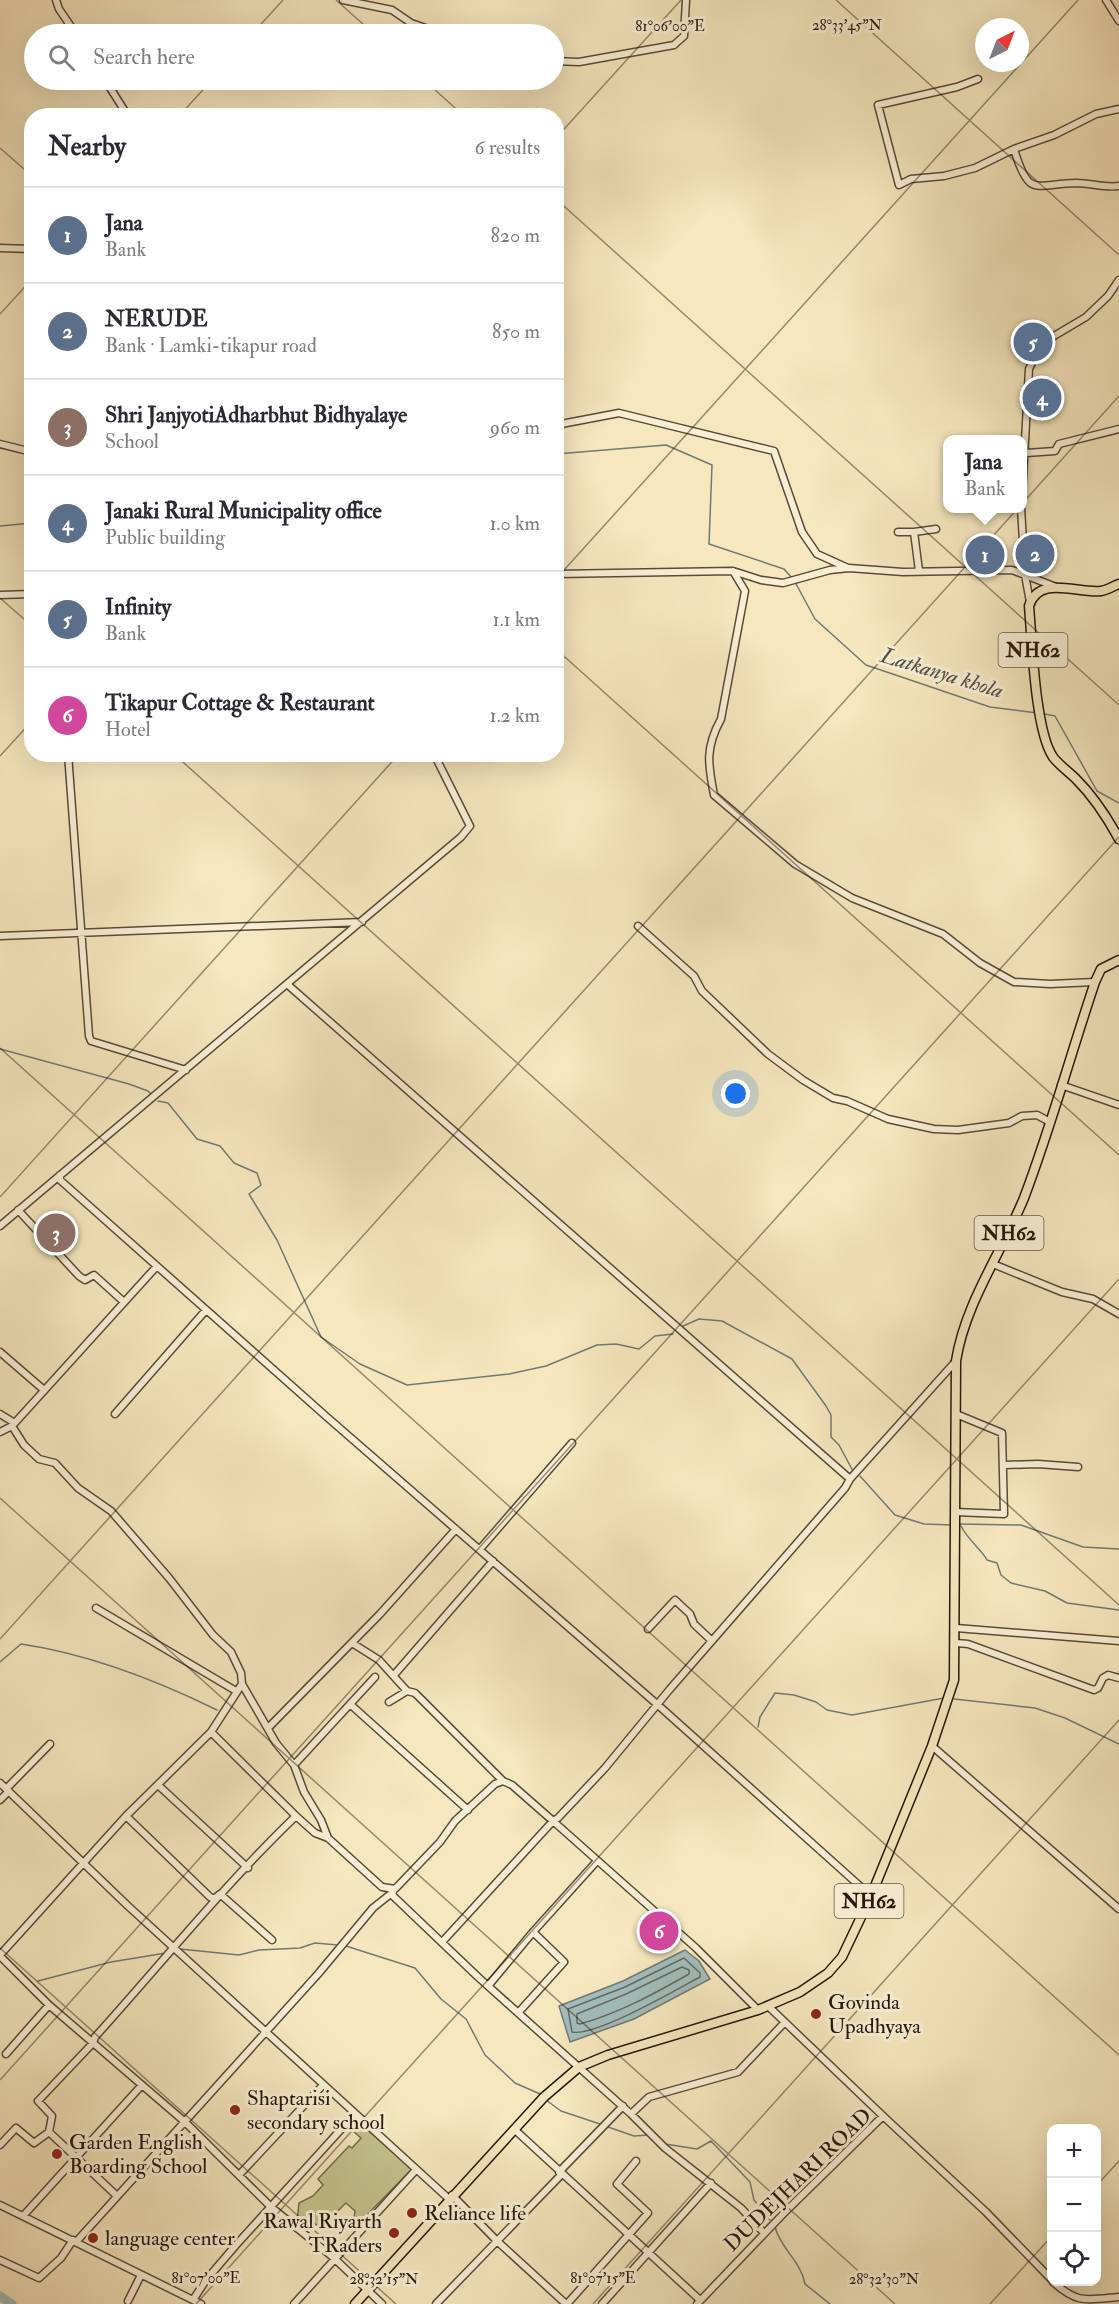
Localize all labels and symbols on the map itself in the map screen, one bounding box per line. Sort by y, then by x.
text: 28°33'45"N [812,16,883,35]
text: 81°06'00"E [635,17,705,36]
north arrow [975,18,1029,72]
pin: 5 [1014,320,1052,364]
pin: 4 [1022,376,1062,420]
pin: 1 [966,532,1004,578]
pin: 2 [1016,532,1054,576]
road number: NH62 [998,633,1068,667]
water label: Latkanya khola [876,641,1007,705]
your location [721,1079,750,1108]
pin: 3 [36,1210,76,1256]
road number: NH62 [974,1216,1044,1250]
road number: NH62 [834,1884,904,1918]
pin: 6 [640,1908,678,1954]
place label: Govinda Upadhyaya [828,1989,921,2040]
marker: Govinda Upadhyaya [809,2007,823,2021]
place label: Shaptarisi secondary school [247,2085,386,2136]
street label: DUDEJHARI ROAD [718,2102,878,2258]
marker: Shaptarisi secondary school [228,2103,242,2117]
place label: Garden English Boarding School [69,2129,208,2180]
marker: Garden English Boarding School [50,2147,64,2161]
place label: Reliance life [424,2200,526,2227]
marker: Reliance life [405,2206,419,2220]
place label: Rawal Riyarth TRaders [263,2208,382,2259]
place label: language center [105,2225,235,2252]
marker: Rawal Riyarth TRaders [387,2226,401,2240]
marker: language center [86,2231,100,2245]
text: 81°07'00"E [172,2269,241,2288]
text: 81°07'15"E [570,2269,636,2288]
text: 28°32'15"N [349,2270,419,2289]
text: 28°32'30"N [849,2270,920,2289]

